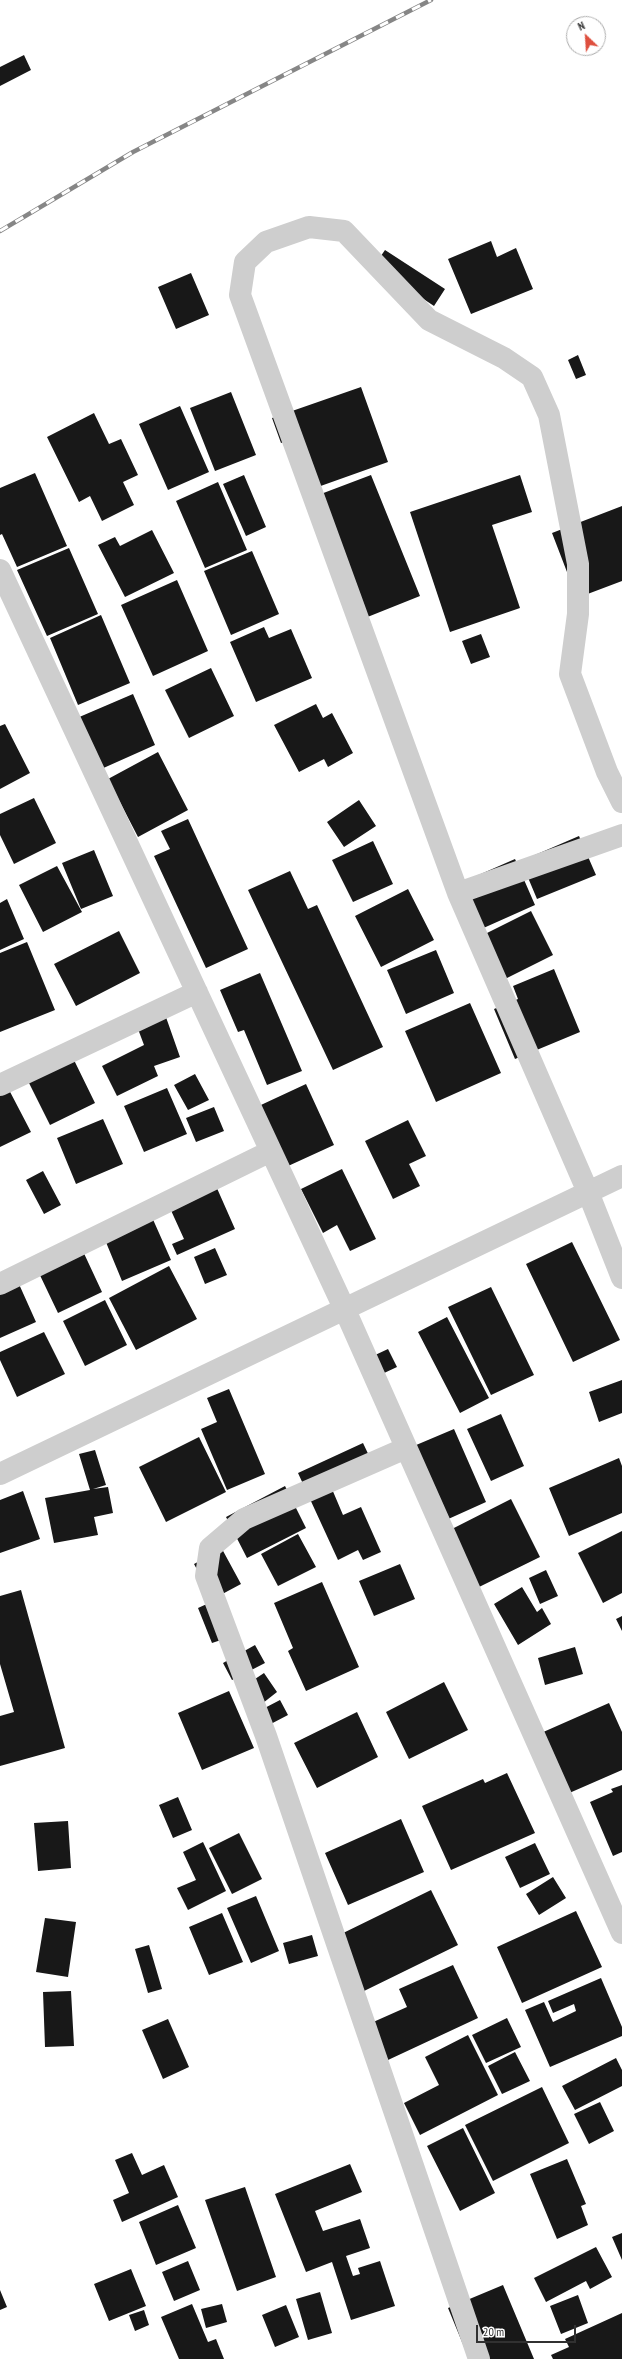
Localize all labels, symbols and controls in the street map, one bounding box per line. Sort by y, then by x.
north arrow [566,16,606,56]
text: N [576,18,587,34]
scale bar [478,2317,578,2343]
text: 20 m [483,2324,504,2339]

